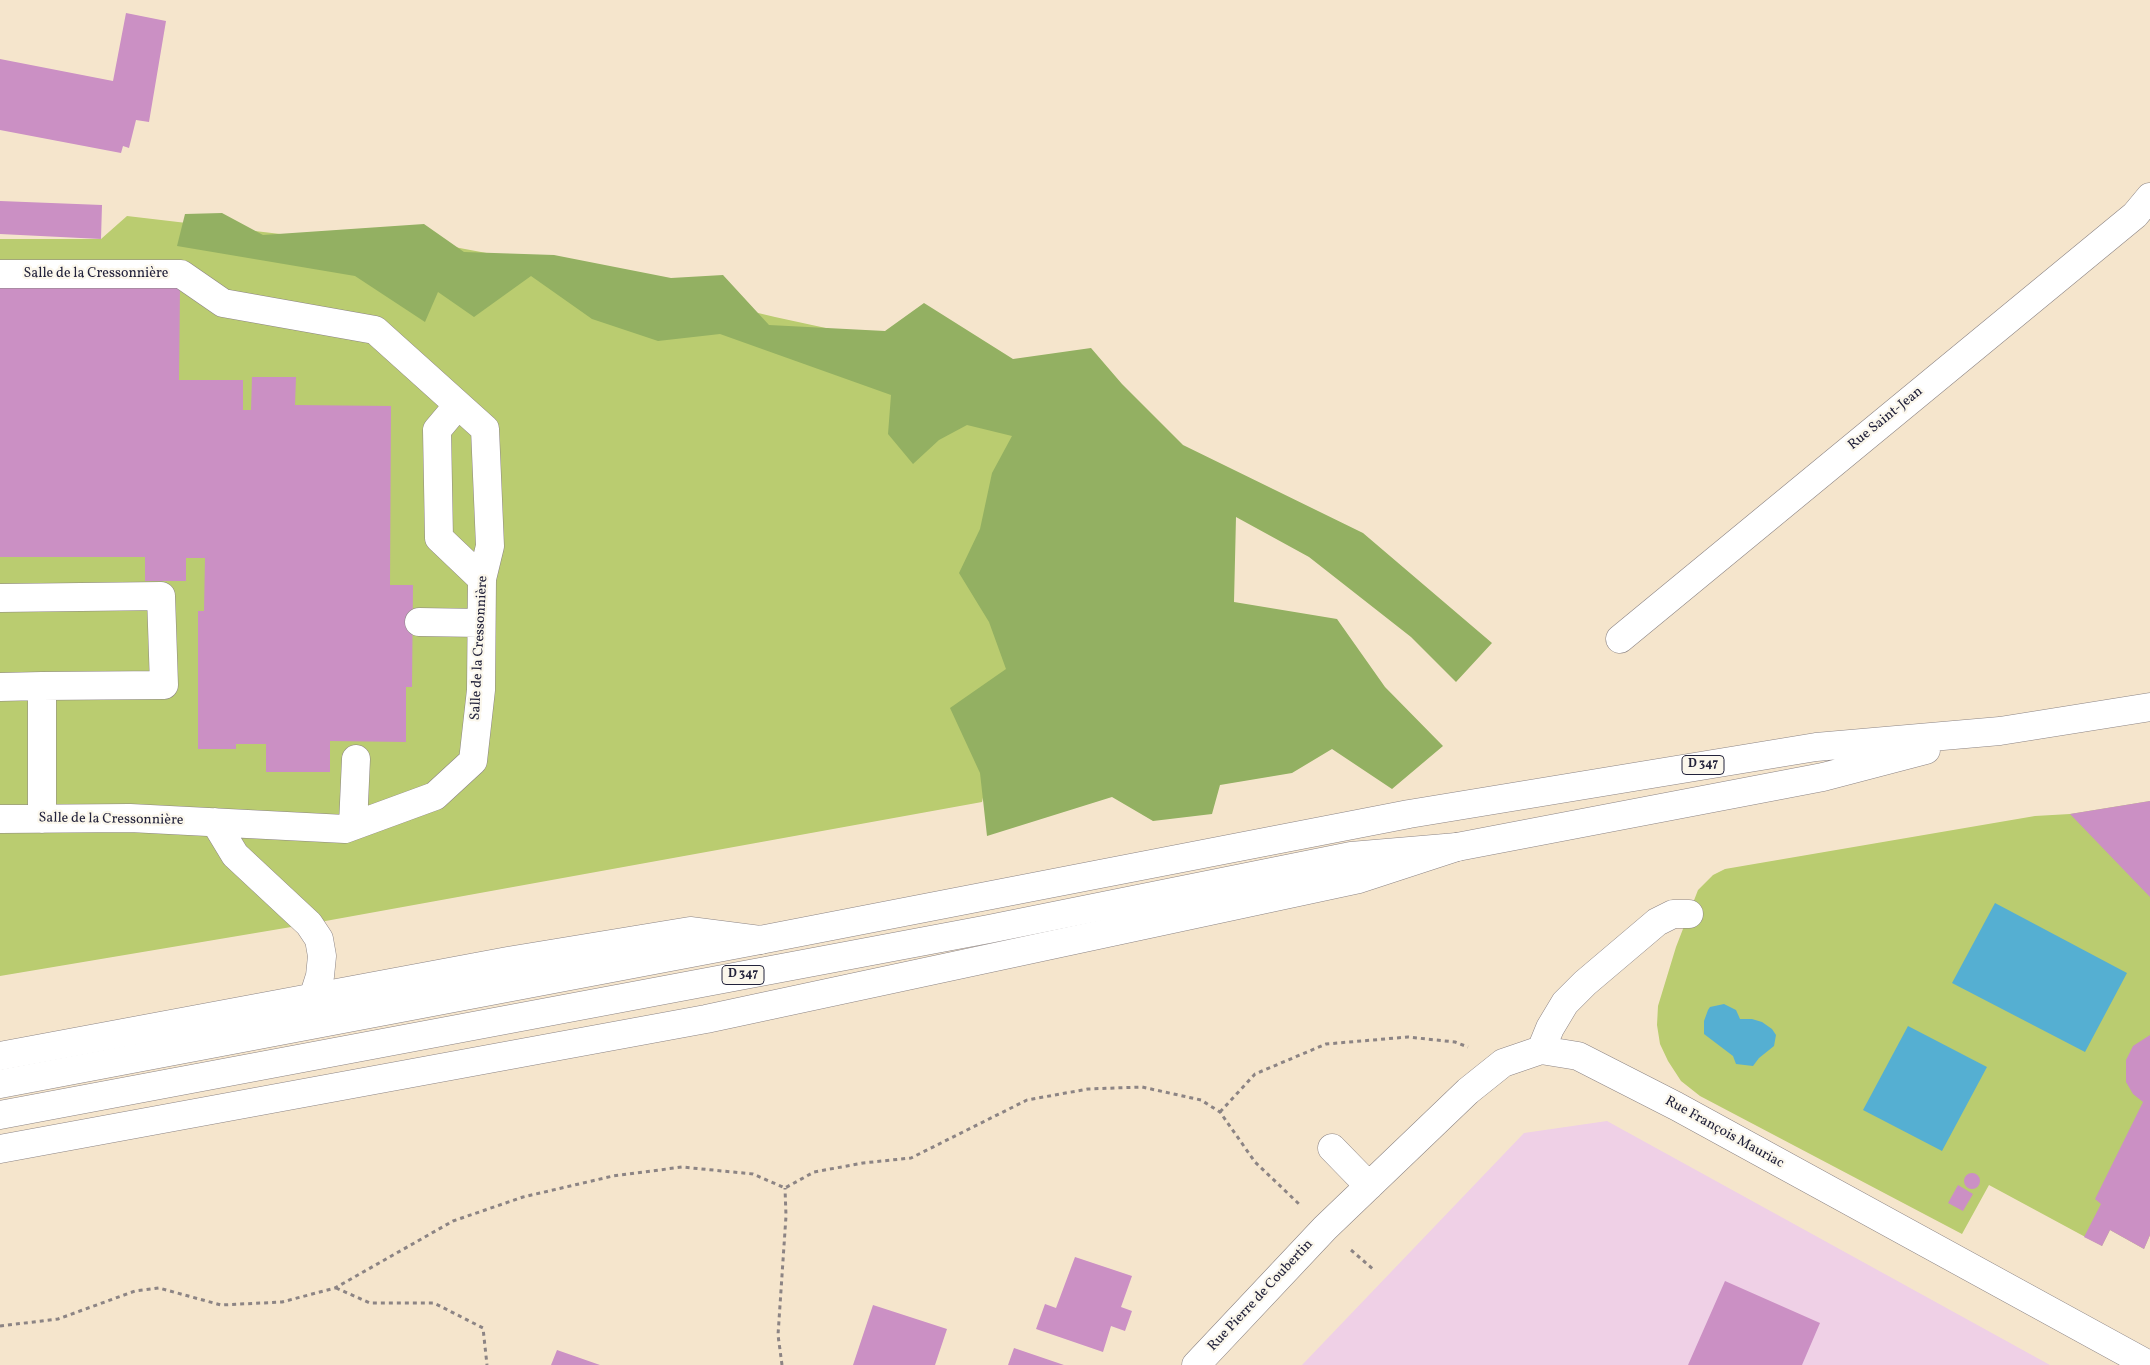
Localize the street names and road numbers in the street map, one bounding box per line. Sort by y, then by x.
street label: Salle de la Cressonnière [24,266,168,282]
street label: Rue Saint-Jean [1845,384,1927,454]
street label: Salle de la Cressonnière [468,575,492,721]
road number: D 347 [1682,756,1724,774]
street label: Salle de la Cressonnière [38,810,184,830]
road number: D 347 [722,966,764,984]
street label: Rue François Mauriac [1662,1093,1786,1173]
street label: Rue Pierre de Coubertin [1205,1237,1317,1355]

